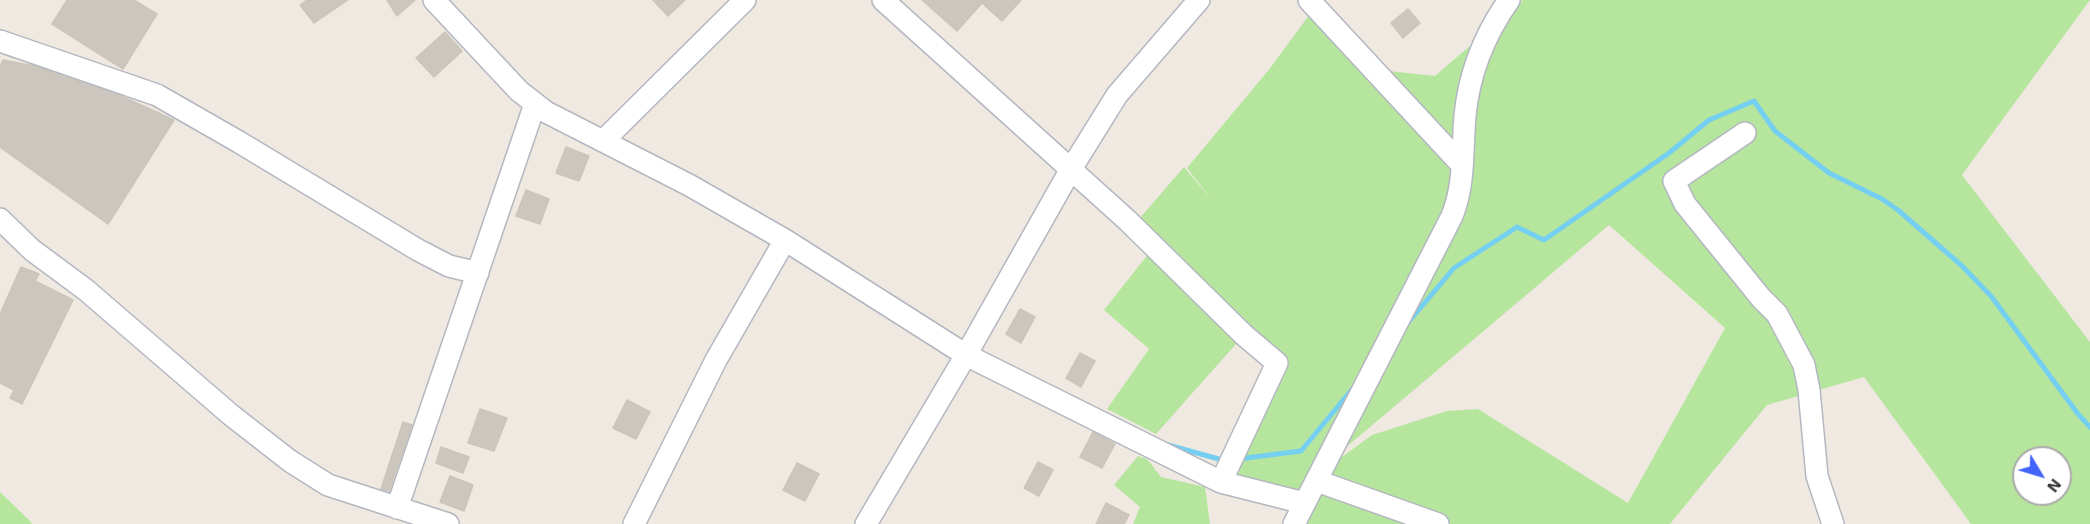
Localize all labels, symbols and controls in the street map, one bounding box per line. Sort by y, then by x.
north arrow [2012,446,2072,506]
text: N [2044,476,2066,497]

